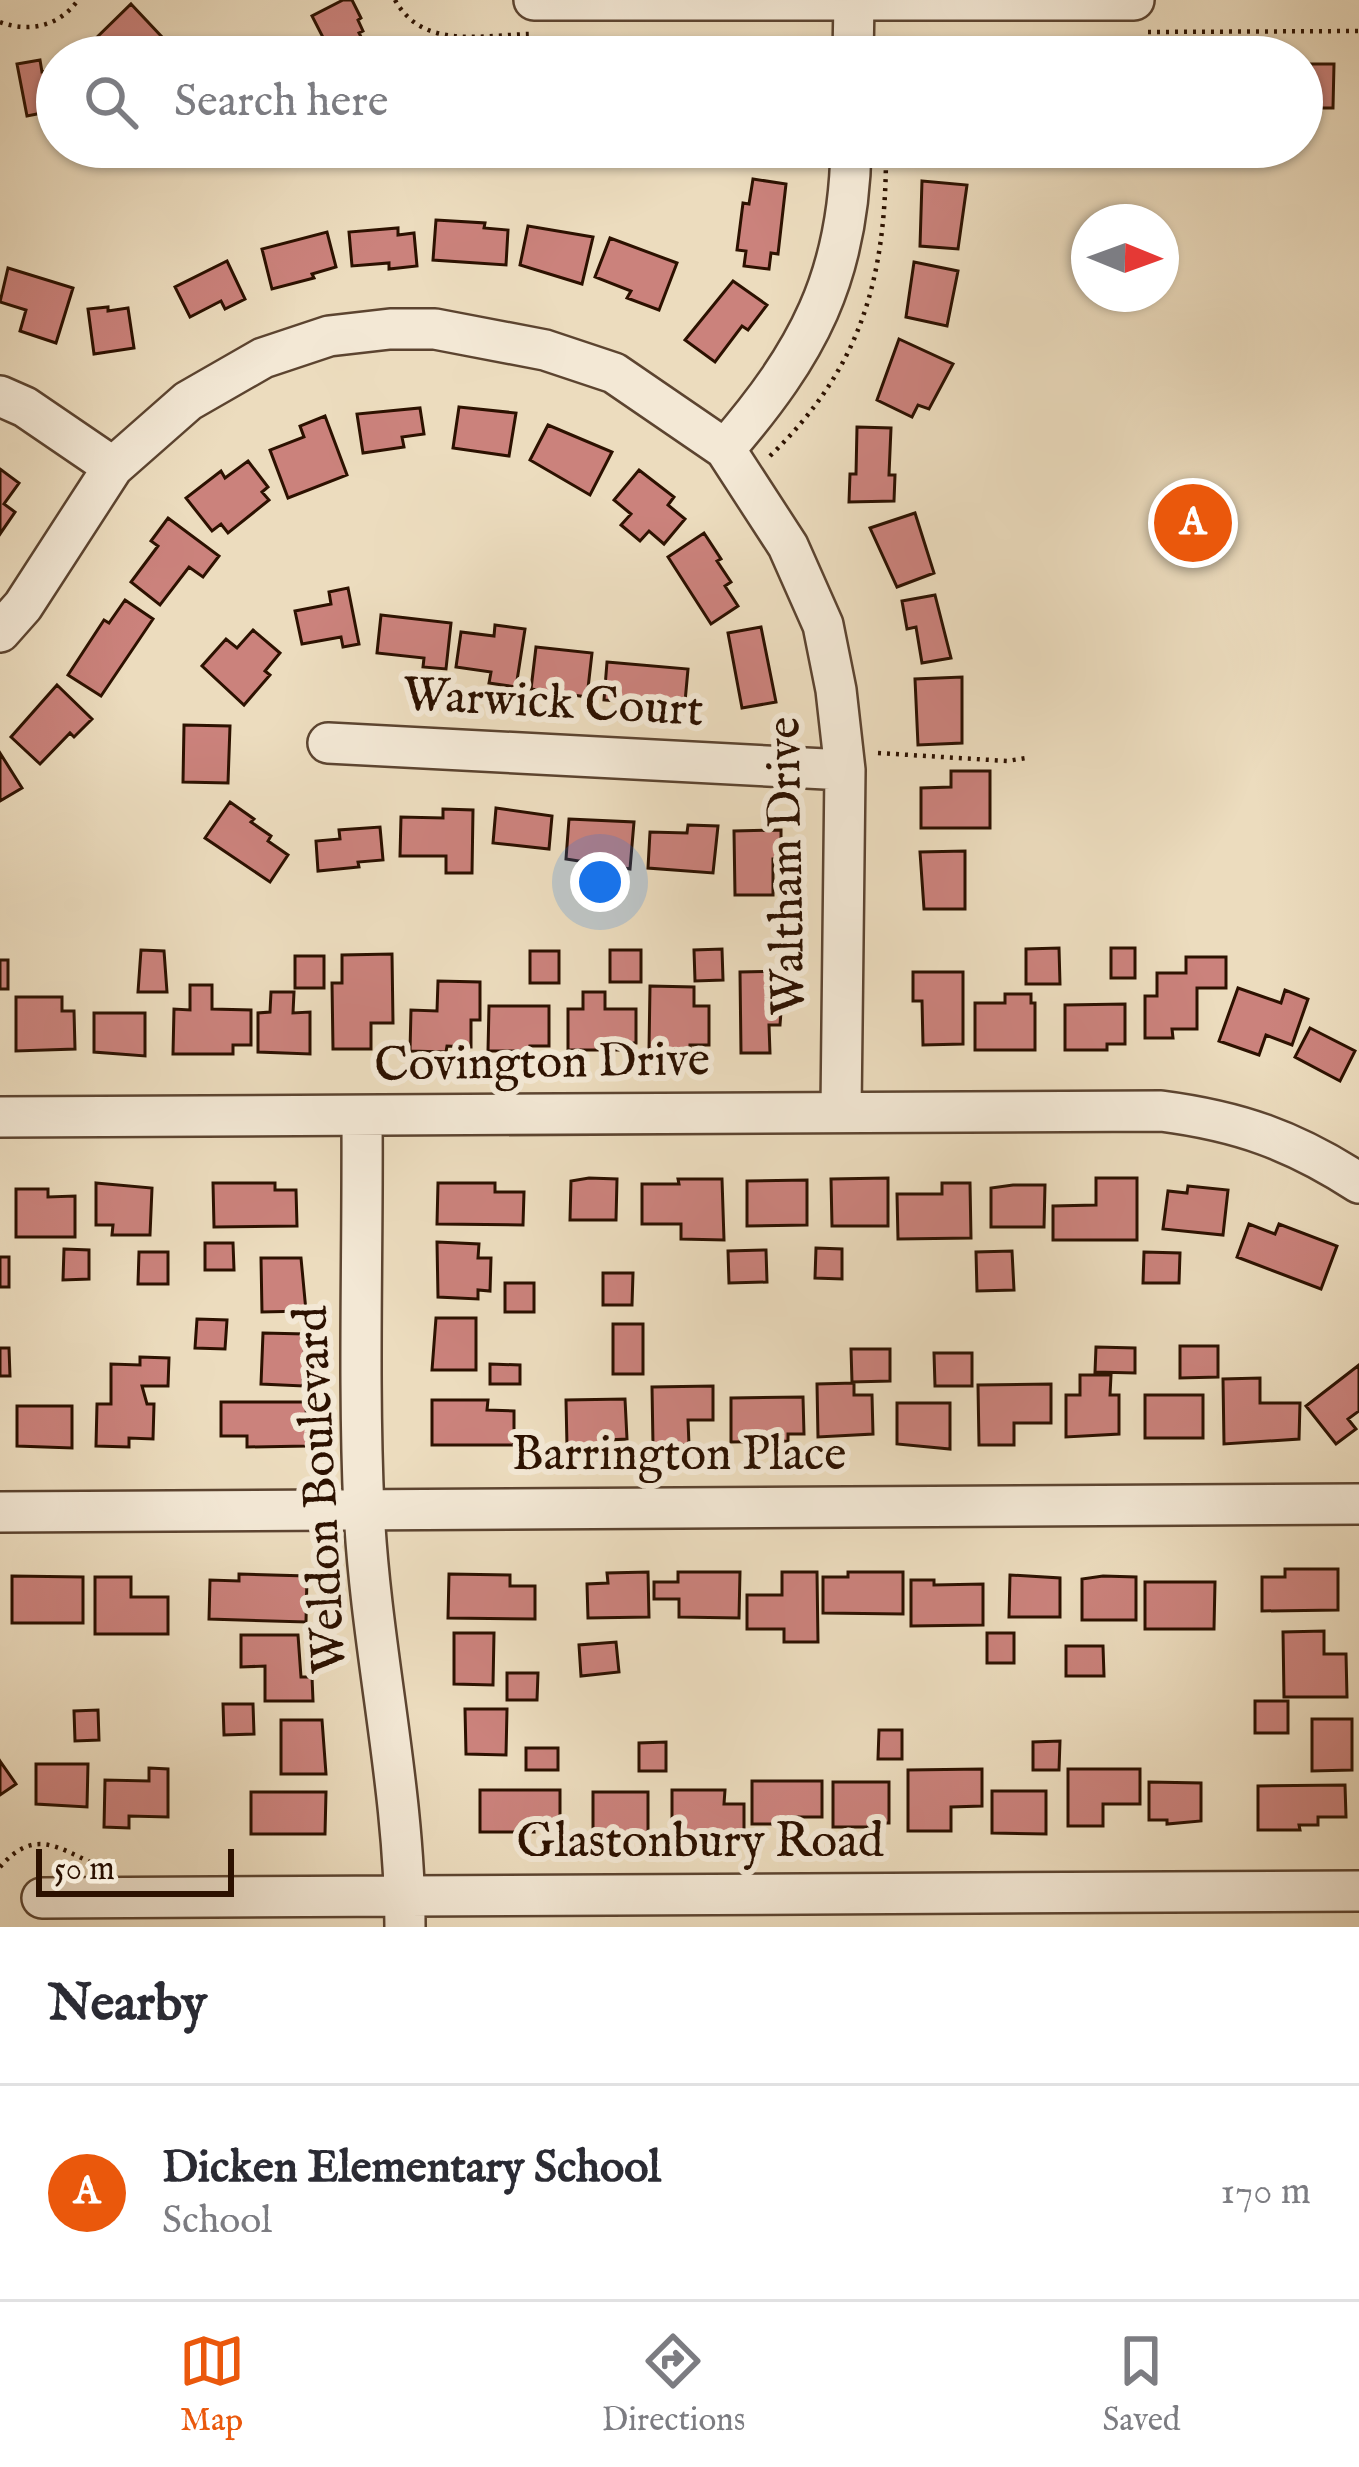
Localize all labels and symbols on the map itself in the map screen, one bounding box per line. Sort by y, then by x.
north arrow [1071,204,1179,312]
pin: A [1154,478,1232,568]
street label: Warwick Court [401,666,705,742]
street label: Waltham Drive [755,716,821,1016]
your location [570,852,630,912]
street label: Covington Drive [374,1031,710,1097]
street label: Weldon Boulevard [282,1304,362,1675]
street label: Barrington Place [512,1426,846,1486]
street label: Glastonbury Road [517,1813,884,1873]
scale bar [36,1843,234,1896]

